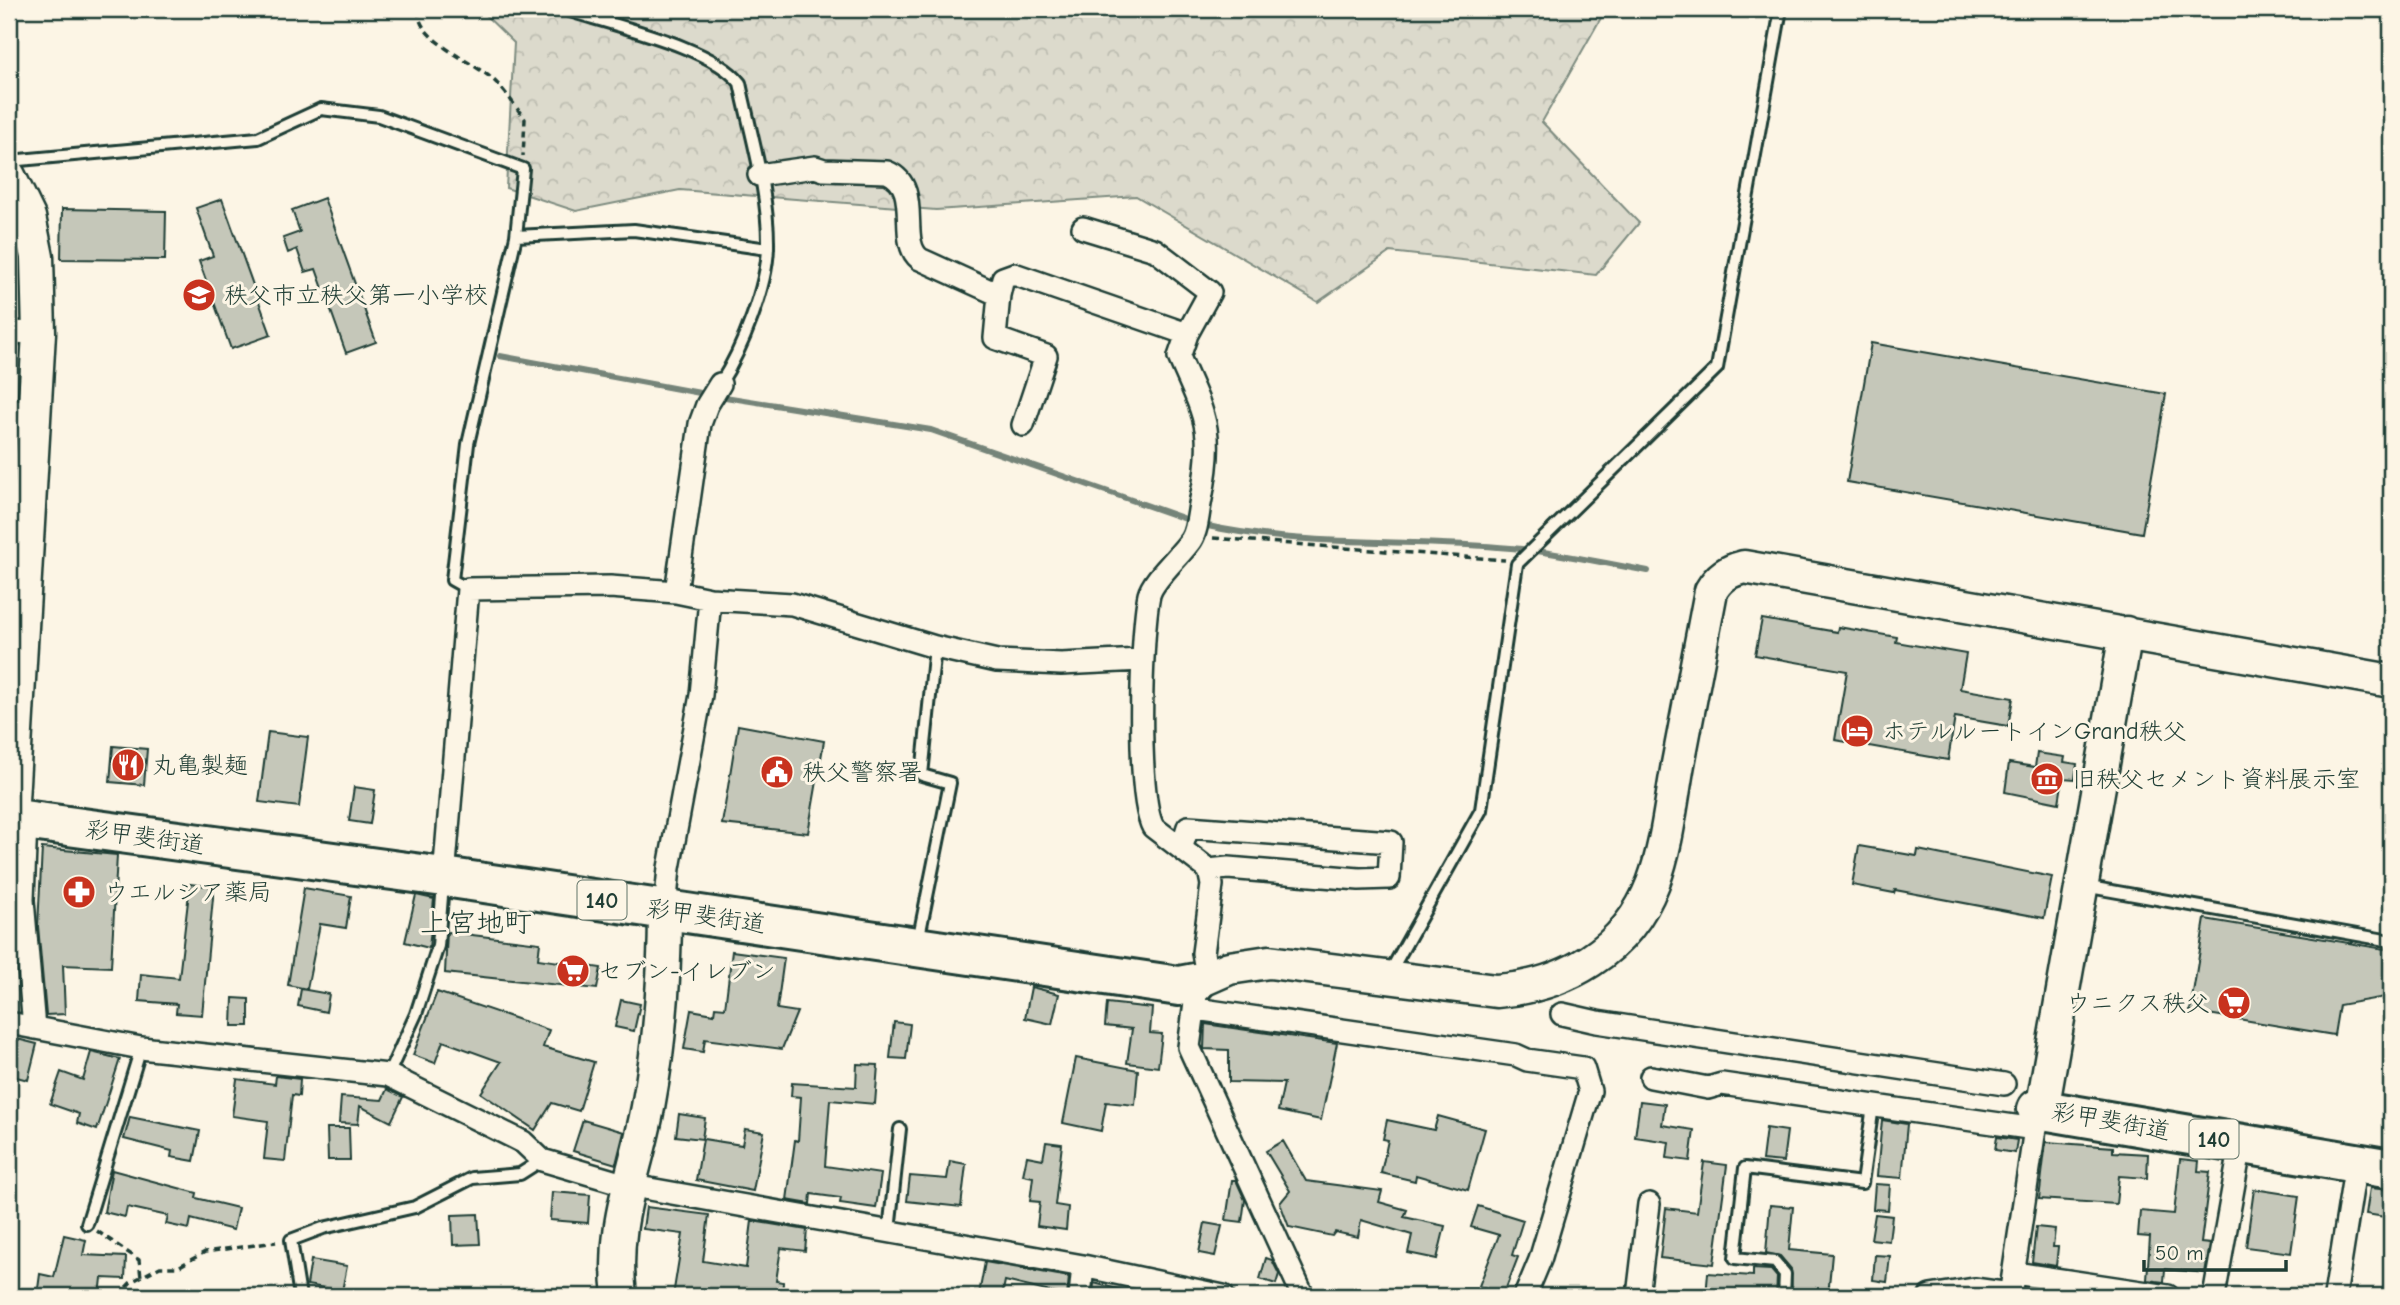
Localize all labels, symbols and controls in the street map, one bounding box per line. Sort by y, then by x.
school or university icon: 秩父市立秩父第一小学校 [180,276,218,314]
place label: 秩父市立秩父第一小学校 [224,281,488,309]
hotel icon: ホテルルートインGrand秩父 [1838,712,1876,750]
place label: ホテルルートインGrand秩父 [1882,717,2187,745]
restaurant icon: 丸亀製麺 [109,746,147,784]
place label: 丸亀製麺 [152,751,248,779]
public building icon: 秩父警察署 [758,753,796,791]
place label: 秩父警察署 [802,758,922,786]
museum icon: 旧秩父セメント資料展示室 [2028,760,2066,798]
place label: 旧秩父セメント資料展示室 [2072,765,2360,793]
street label: 彩甲斐街道 [84,815,206,859]
pharmacy icon: ウエルシア薬局 [60,873,98,911]
place label: ウエルシア薬局 [104,878,272,906]
road number: 140 [578,880,626,920]
street label: 彩甲斐街道 [645,894,767,938]
district label: 上宮地町 [420,907,532,939]
supermarket icon: セブン-イレブン [554,952,592,990]
place label: セブン-イレブン [598,957,776,985]
supermarket icon: ウニクス秩父 [2215,984,2253,1022]
place label: ウニクス秩父 [2066,989,2210,1017]
street label: 彩甲斐街道 [2049,1097,2173,1145]
road number: 140 [2190,1120,2238,1158]
scale bar [2144,1228,2286,1272]
text: 50 m [2155,1241,2204,1265]

